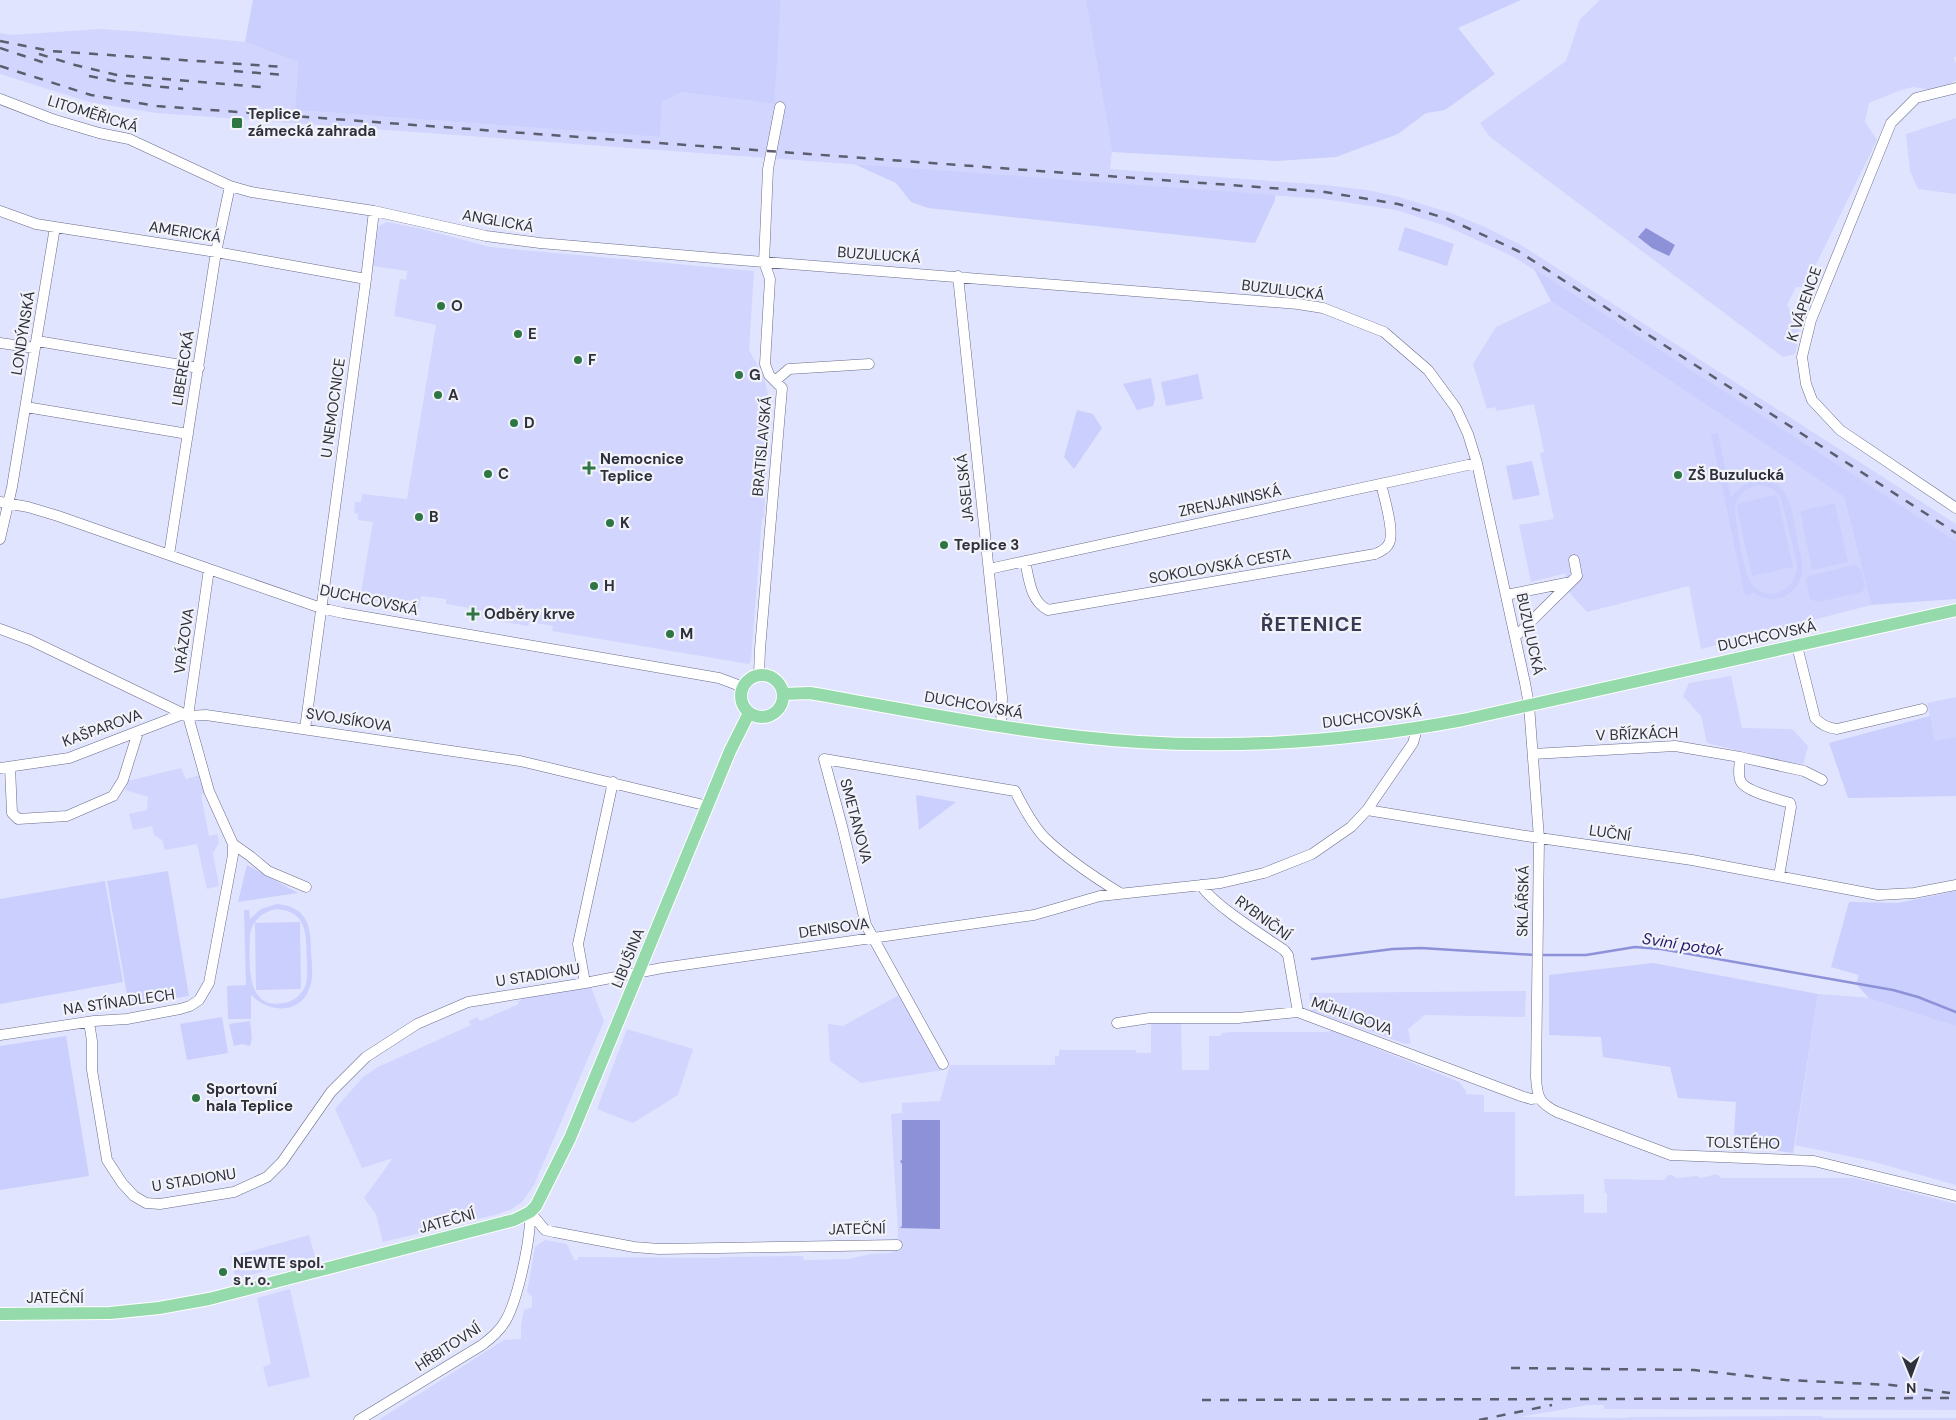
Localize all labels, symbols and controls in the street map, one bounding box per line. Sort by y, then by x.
street label: LITOMĚŘICKÁ [45,91,141,137]
place label: Teplice zámecká zahrada [248,104,376,141]
marker: Teplice zámecká zahrada [230,116,244,130]
street label: ANGLICKÁ [461,205,536,237]
street label: AMERICKÁ [147,216,223,248]
street label: BUZULUCKÁ [837,242,921,268]
street label: K VÁPENCE [1782,264,1826,344]
street label: BUZULUCKÁ [1240,275,1326,305]
street label: LONDÝNSKÁ [6,289,40,377]
place label: O [451,296,463,316]
marker: O [435,300,447,312]
place label: E [528,324,537,344]
marker: E [512,328,524,340]
street label: LIBERECKÁ [167,329,199,407]
place label: F [588,350,596,370]
marker: F [572,354,584,366]
street label: U NEMOCNICE [316,357,350,459]
place label: G [749,365,761,385]
marker: G [733,369,745,381]
place label: A [448,385,459,405]
marker: A [432,389,444,401]
street label: BRATISLAVSKÁ [748,395,776,497]
place label: D [524,413,535,433]
marker: D [508,417,520,429]
place label: Nemocnice Teplice [600,449,684,486]
street label: JASELSKÁ [951,453,979,523]
marker: Nemocnice Teplice [582,461,596,475]
place label: C [498,464,509,484]
place label: ZŠ Buzulucká [1688,465,1784,485]
marker: C [482,468,494,480]
marker: ZŠ Buzulucká [1672,469,1684,481]
street label: ZRENJANINSKÁ [1177,480,1283,522]
place label: B [429,507,439,527]
marker: B [413,511,425,523]
place label: K [620,513,630,533]
marker: K [604,517,616,529]
place label: Teplice 3 [954,535,1019,555]
marker: Teplice 3 [938,539,950,551]
street label: SOKOLOVSKÁ CESTA [1147,544,1293,588]
place label: H [604,576,615,596]
street label: DUCHCOVSKÁ [318,580,420,620]
marker: H [588,580,600,592]
street label: BUZULUCKÁ [1512,591,1548,677]
place label: Odběry krve [484,604,575,624]
street label: VRÁZOVA [169,607,199,675]
marker: Odběry krve [466,607,480,621]
district label: ŘETENICE [1261,611,1363,637]
street label: DUCHCOVSKÁ [1716,616,1818,656]
place label: M [680,624,693,644]
marker: M [664,628,676,640]
street label: DUCHCOVSKÁ [923,686,1025,724]
street label: DUCHCOVSKÁ [1321,701,1423,733]
street label: SVOJSÍKOVA [304,703,394,737]
street label: KAŠPAROVA [59,704,145,752]
street label: V BŘÍZKÁCH [1595,723,1679,745]
street label: SMETANOVA [835,776,877,866]
street label: LUČNÍ [1588,820,1633,846]
street label: SKLÁŘSKÁ [1512,865,1534,937]
street label: RYBNIČNÍ [1231,891,1295,945]
street label: DENISOVA [797,913,871,943]
street label: LIBUŠINA [607,925,649,991]
water label: Sviní potok [1641,928,1726,961]
street label: U STADIONU [494,958,582,992]
street label: NA STÍNADLECH [62,984,176,1020]
street label: MÜHLIGOVA [1309,992,1395,1040]
place label: Sportovní hala Teplice [206,1079,293,1116]
marker: Sportovní hala Teplice [190,1092,202,1104]
street label: TOLSTÉHO [1706,1132,1780,1154]
street label: U STADIONU [150,1163,238,1197]
street label: JATEČNÍ [417,1204,478,1238]
street label: JATEČNÍ [828,1218,886,1239]
place label: NEWTE spol. s r. o. [233,1253,324,1290]
marker: NEWTE spol. s r. o. [217,1266,229,1278]
street label: JATEČNÍ [26,1288,84,1308]
street label: HŘBITOVNÍ [411,1318,485,1376]
north arrow [1886,1350,1936,1400]
text: N [1906,1379,1916,1397]

